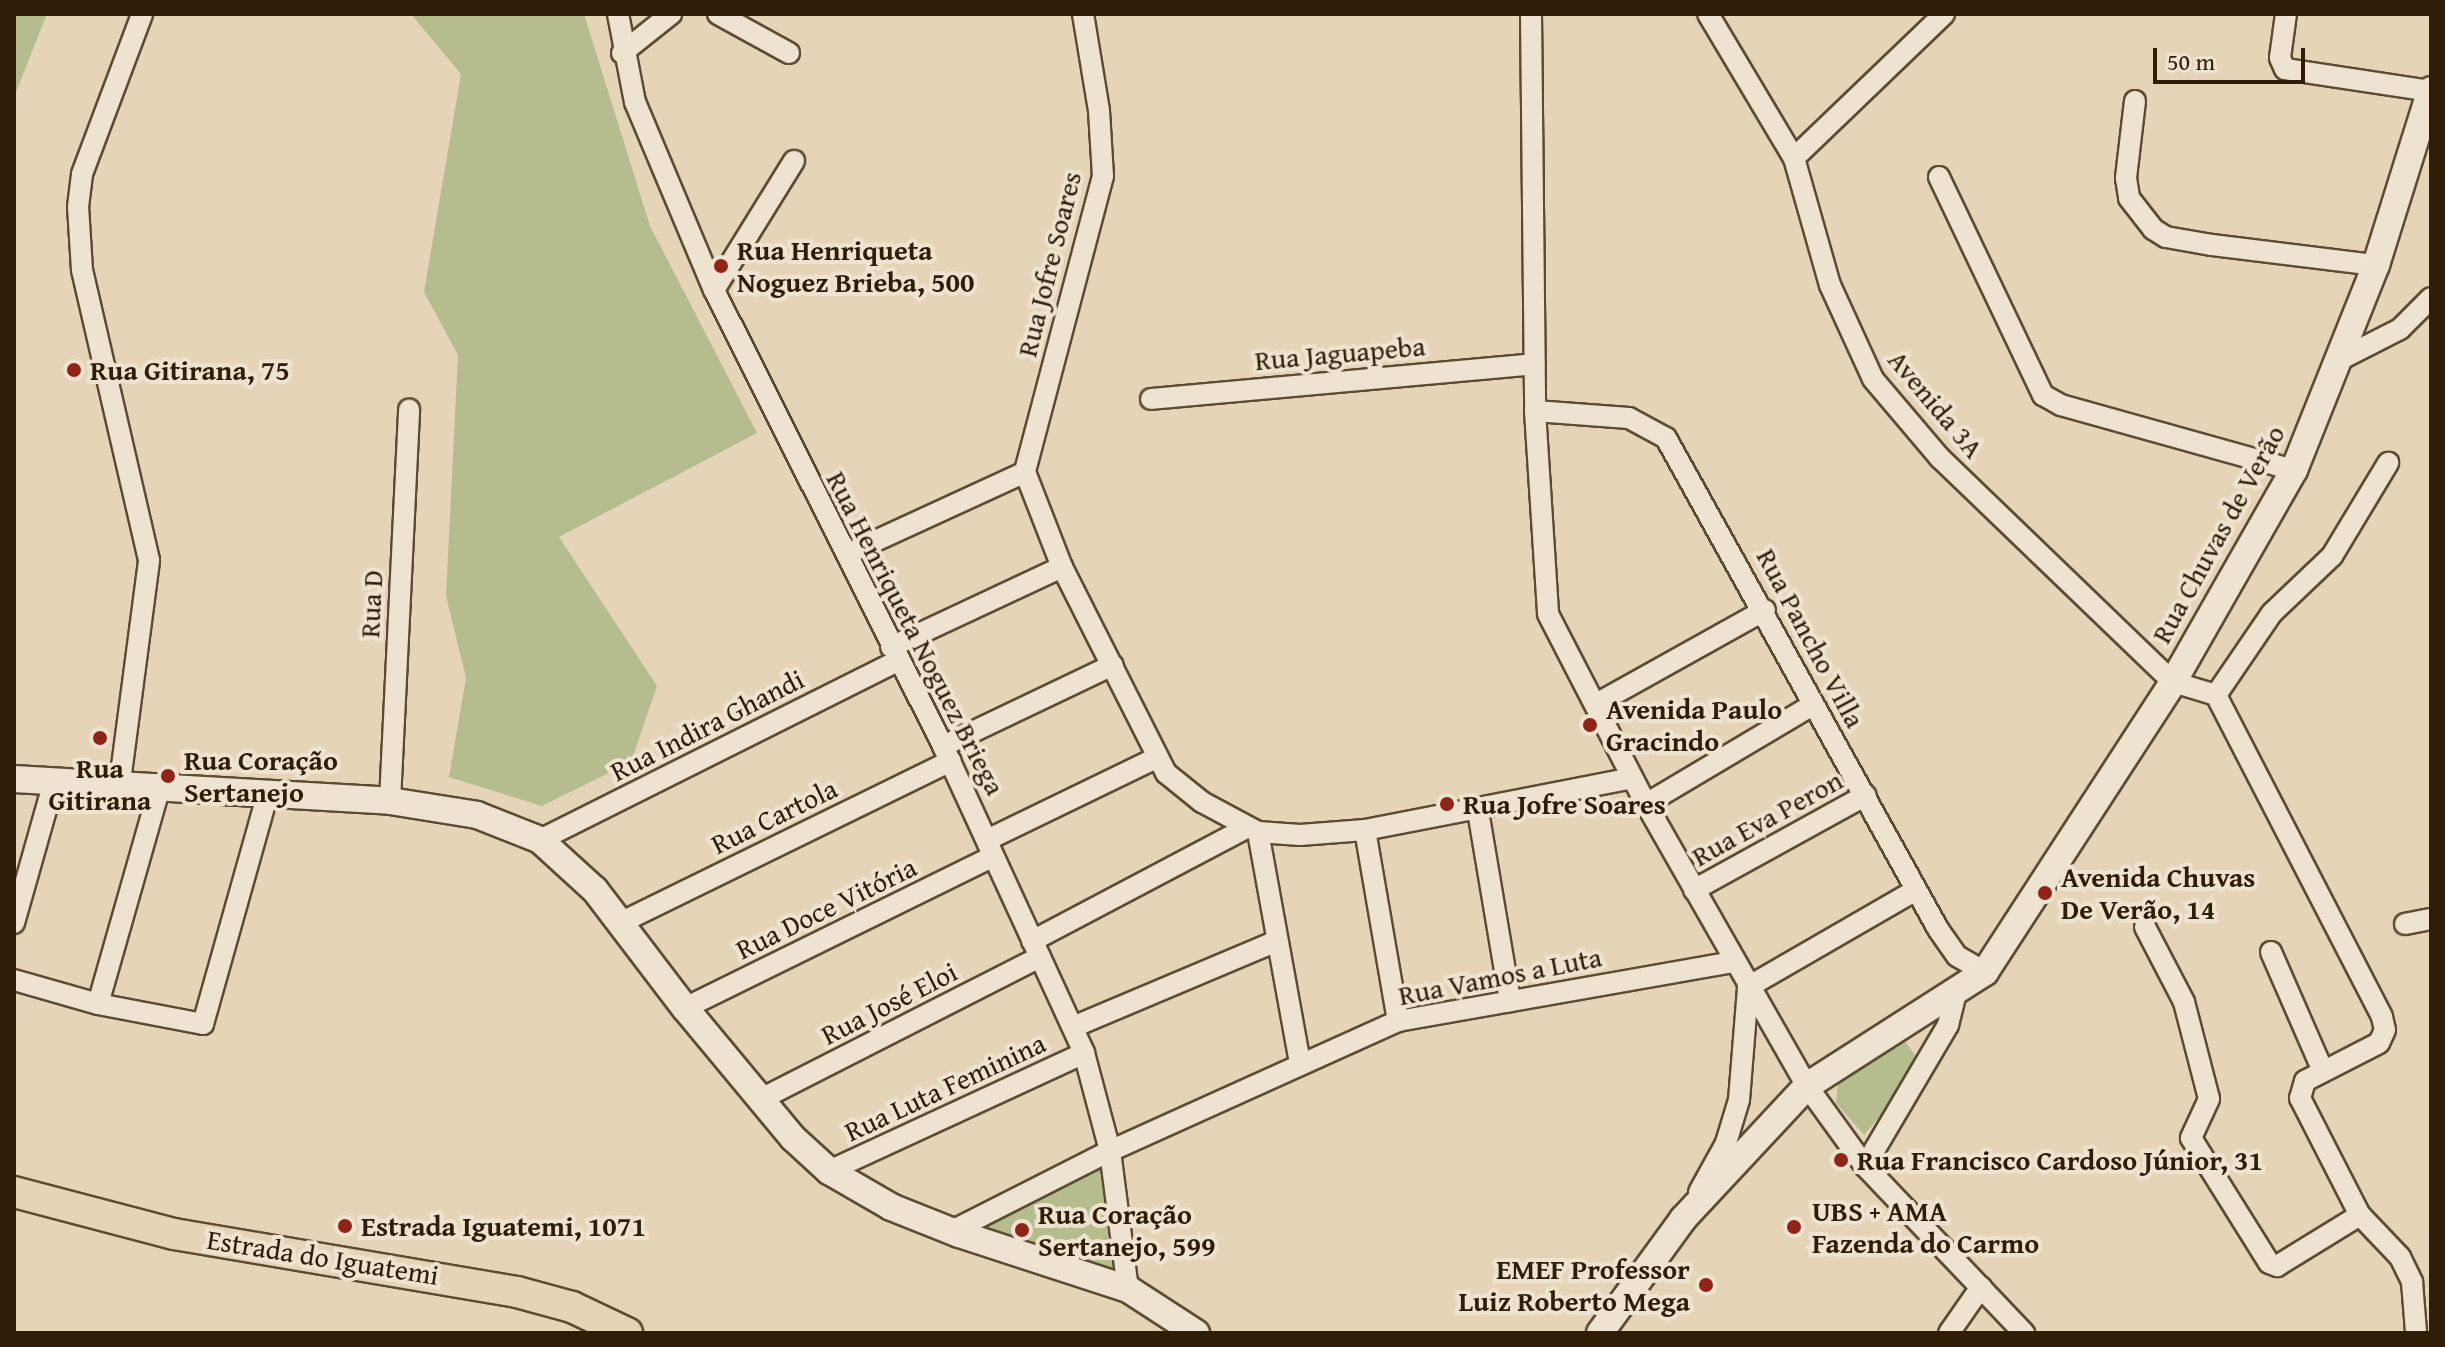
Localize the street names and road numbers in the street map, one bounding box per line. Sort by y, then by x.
street label: Rua Jofre Soares [1010,168,1088,360]
street label: Rua Jaguapeba [1253,329,1427,377]
street label: Avenida 3A [1881,343,1991,465]
street label: Rua Chuvas de Verão [2144,419,2292,649]
street label: Rua Henriqueta Noguez Briega [820,466,1012,800]
street label: Rua Pancho Villa [1750,543,1872,733]
street label: Rua D [352,569,390,639]
street label: Rua Indira Ghandi [605,662,809,788]
street label: Rua Eva Peron [1686,763,1848,873]
street label: Rua Cartola [706,771,842,861]
street label: Rua Doce Vitória [730,850,922,966]
street label: Rua Vamos a Luta [1396,940,1604,1012]
street label: Rua José Eloi [815,954,963,1052]
street label: Rua Luta Feminina [839,1026,1051,1148]
street label: Estrada do Iguatemi [205,1222,441,1292]

